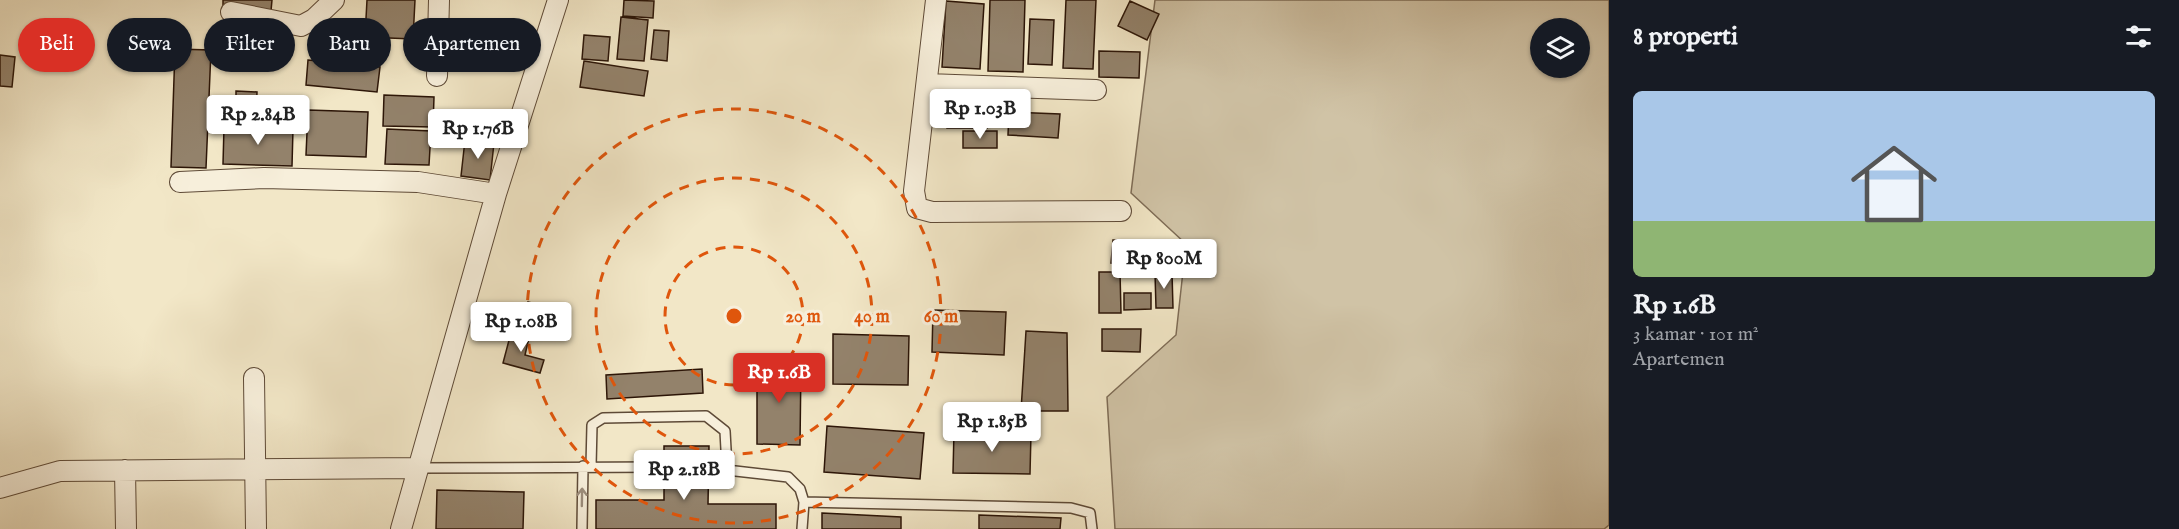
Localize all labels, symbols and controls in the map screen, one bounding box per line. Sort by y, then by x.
chip: Beli [18,18,95,72]
chip: Sewa [107,18,192,72]
chip: Filter [204,18,295,72]
chip: Baru [307,18,391,72]
chip: Apartemen [403,18,541,72]
map controls [1530,18,1590,78]
button: layers [1530,18,1590,78]
text: 8 properti [1633,20,1738,53]
icon: filters [2122,20,2155,53]
pin: Rp 1.03B [918,89,1042,140]
pin: Rp 2.84B [196,95,320,146]
text: Rp 1.03B [944,96,1016,121]
text: Rp 2.84B [221,102,295,127]
pin: Rp 1.76B [416,109,540,160]
text: Rp 1.76B [442,116,514,141]
icon: home [1840,130,1948,238]
pin: Rp 800M [1109,239,1219,290]
text: Rp 800M [1126,246,1202,271]
text: Rp 1.6B [1633,289,1716,322]
pin: Rp 1.08B [459,302,583,353]
centre of rings [724,306,744,326]
text: 20 m [785,306,821,329]
text: 40 m [854,306,890,329]
text: 60 m [924,306,958,329]
text: Rp 1.08B [485,309,557,334]
text: 3 kamar · 101 m² [1633,322,1759,347]
text: Apartemen [1633,347,1725,372]
pin: Rp 1.6B [724,353,834,404]
text: Rp 1.6B [747,360,811,385]
pin: Rp 1.85B [930,402,1054,453]
text: Rp 1.85B [957,409,1027,434]
pin: Rp 2.18B [622,450,746,501]
text: Rp 2.18B [648,457,720,482]
one-way arrow [576,488,588,508]

